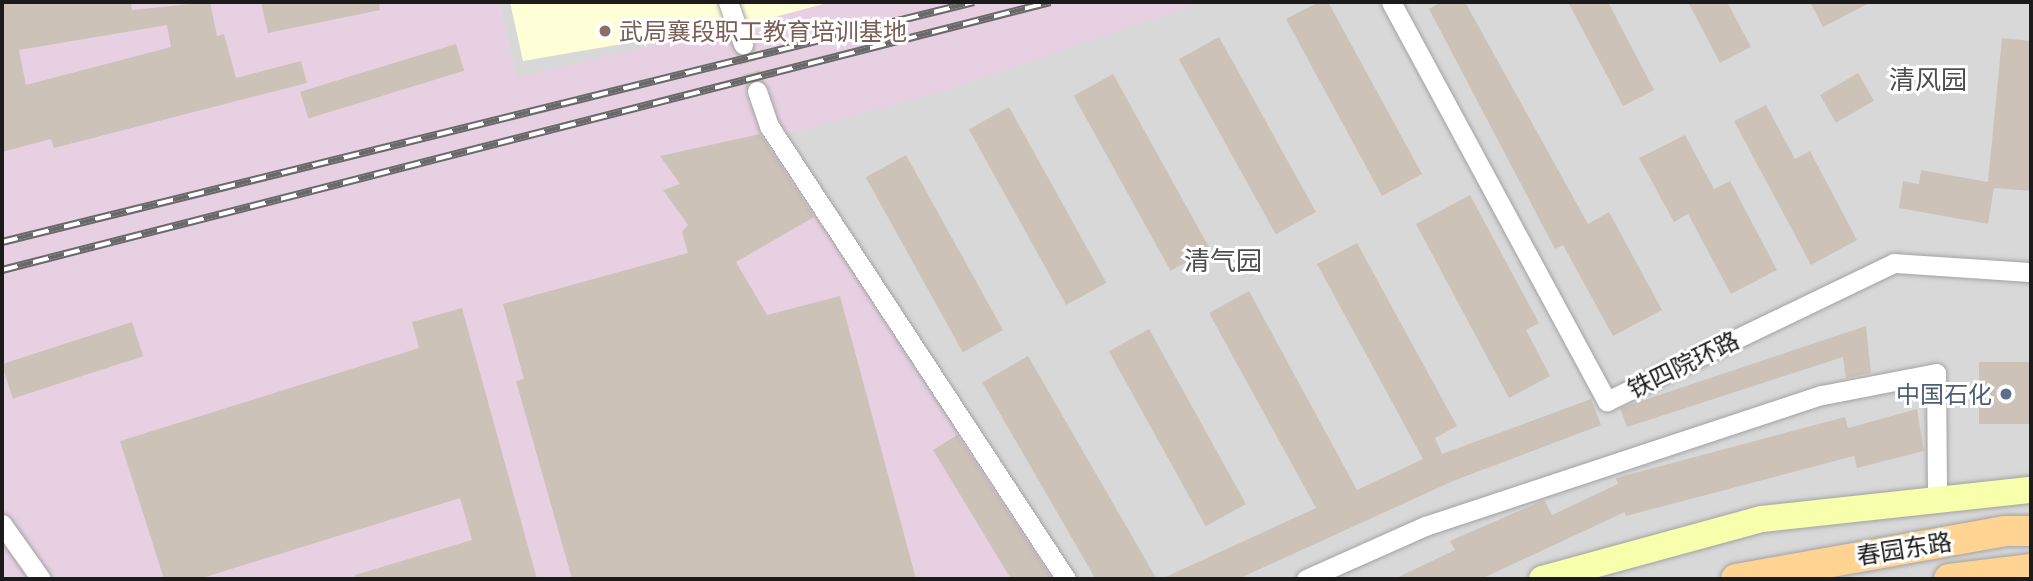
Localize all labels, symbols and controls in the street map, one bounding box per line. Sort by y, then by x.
place label: 武局襄段职工教育培训基地 [619,17,907,45]
marker: 武局襄段职工教育培训基地 [597,23,613,39]
district label: 清风园 [1889,64,1967,96]
district label: 清气园 [1184,245,1262,277]
street label: 铁四院环路 [1623,325,1743,403]
place label: 中国石化 [1896,380,1992,408]
marker: 中国石化 [1998,386,2014,402]
street label: 春园东路 [1854,526,1954,570]

